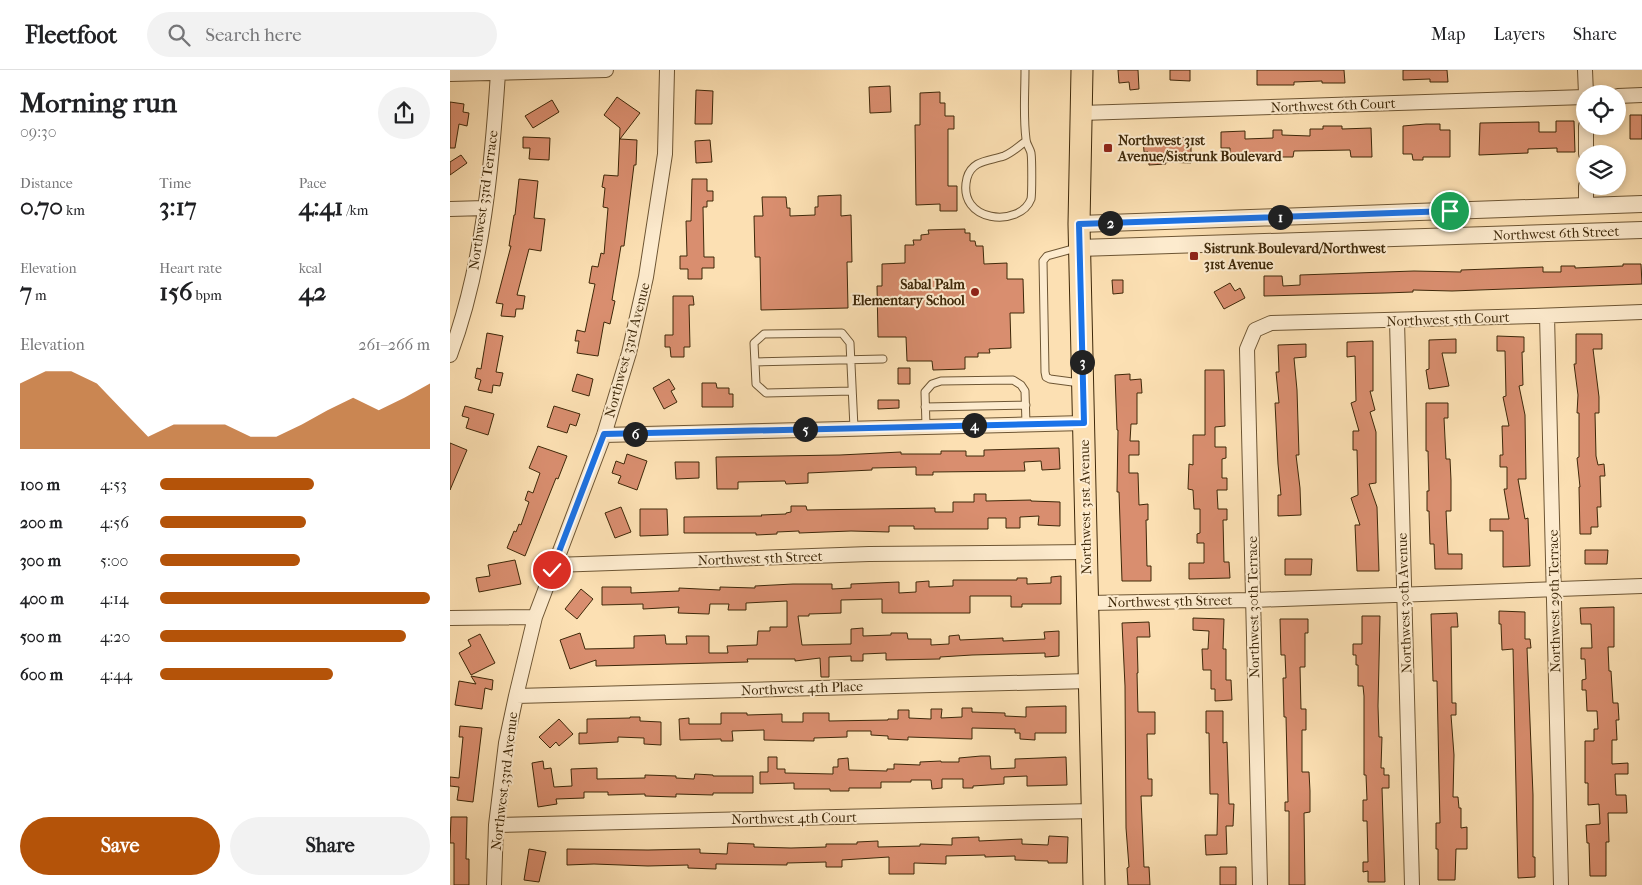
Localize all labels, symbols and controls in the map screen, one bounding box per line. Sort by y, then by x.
search box [147,12,497,57]
text: Fleetfoot [25,21,117,49]
icon: search [165,21,193,49]
text: Search here [205,24,302,46]
text: Map [1431,24,1465,45]
text: Layers [1493,24,1545,45]
text: Share [1573,24,1617,45]
map controls [1576,85,1626,195]
button: locate [1576,85,1626,135]
text: Morning run [20,86,177,119]
button: share [378,87,430,139]
street label: Northwest 6th Court [1270,95,1396,116]
text: 09:30 [20,122,56,141]
street label: Northwest 33rd Terrace [465,129,502,271]
place label: Northwest 31st Avenue/Sistrunk Boulevard [1117,132,1283,165]
marker: Northwest 31st Avenue/Sistrunk Boulevard [1102,142,1114,154]
button: layers [1576,145,1626,195]
text: Distance [20,175,73,192]
text: Time [159,175,191,192]
text: Pace [299,175,327,192]
pin [1429,190,1471,232]
text: 0.70 [20,192,63,221]
text: 3:17 [159,192,197,221]
text: 4:41 [299,192,343,221]
icon: arrive [1436,197,1464,225]
text: km [63,202,85,219]
text: /km [343,202,368,219]
pin: 1 [1268,204,1292,230]
text: 1 [1278,209,1283,226]
pin: 2 [1098,210,1122,236]
text: 2 [1107,215,1114,232]
street label: Northwest 6th Street [1492,223,1620,244]
place label: Sistrunk Boulevard/Northwest 31st Avenue [1204,240,1387,273]
marker: Sistrunk Boulevard/Northwest 31st Avenue [1188,250,1200,262]
text: Elevation [20,260,77,277]
text: Heart rate [159,260,222,277]
text: kcal [299,260,322,277]
place label: Sabal Palm Elementary School [852,276,965,309]
text: 7 [20,277,32,306]
text: 156 [159,277,193,306]
text: 42 [299,277,326,306]
street label: Northwest 33rd Avenue [601,281,654,420]
marker: Sabal Palm Elementary School [969,286,981,298]
text: m [32,287,47,304]
text: bpm [193,287,222,304]
street label: Northwest 5th Court [1386,309,1510,330]
text: Elevation [20,335,85,354]
text: 261–266 m [358,335,430,354]
pin: 3 [1070,350,1094,374]
text: 3 [1080,354,1085,371]
pin: 4 [962,412,986,438]
pin: 5 [792,416,818,442]
text: 4 [970,417,979,434]
text: 5 [802,421,809,438]
pin: 6 [622,422,648,446]
text: 6 [632,426,639,443]
street label: Northwest 31st Avenue [1076,439,1095,575]
text: 100 m [20,475,60,494]
text: 4:53 [100,475,127,494]
text: 200 m [20,513,63,532]
text: 4:56 [100,513,129,532]
street label: Northwest 29th Terrace [1545,529,1564,673]
street label: Northwest 30th Avenue [1394,532,1415,674]
street label: Northwest 30th Terrace [1244,536,1263,678]
street label: Northwest 5th Street [697,548,823,569]
pin [531,549,573,591]
text: 300 m [20,551,61,570]
text: 5:00 [100,551,128,570]
icon: check [538,556,566,584]
text: 400 m [20,589,64,608]
text: 4:14 [100,589,128,608]
street label: Northwest 5th Street [1107,592,1233,611]
text: 500 m [20,627,61,646]
text: 4:20 [100,627,130,646]
text: 600 m [20,665,63,684]
text: 4:44 [100,665,132,684]
street label: Northwest 4th Place [741,678,863,699]
street label: Northwest 33rd Avenue [488,711,521,851]
street label: Northwest 4th Court [731,809,857,828]
button: Save [20,817,220,875]
button: Share [230,817,430,875]

